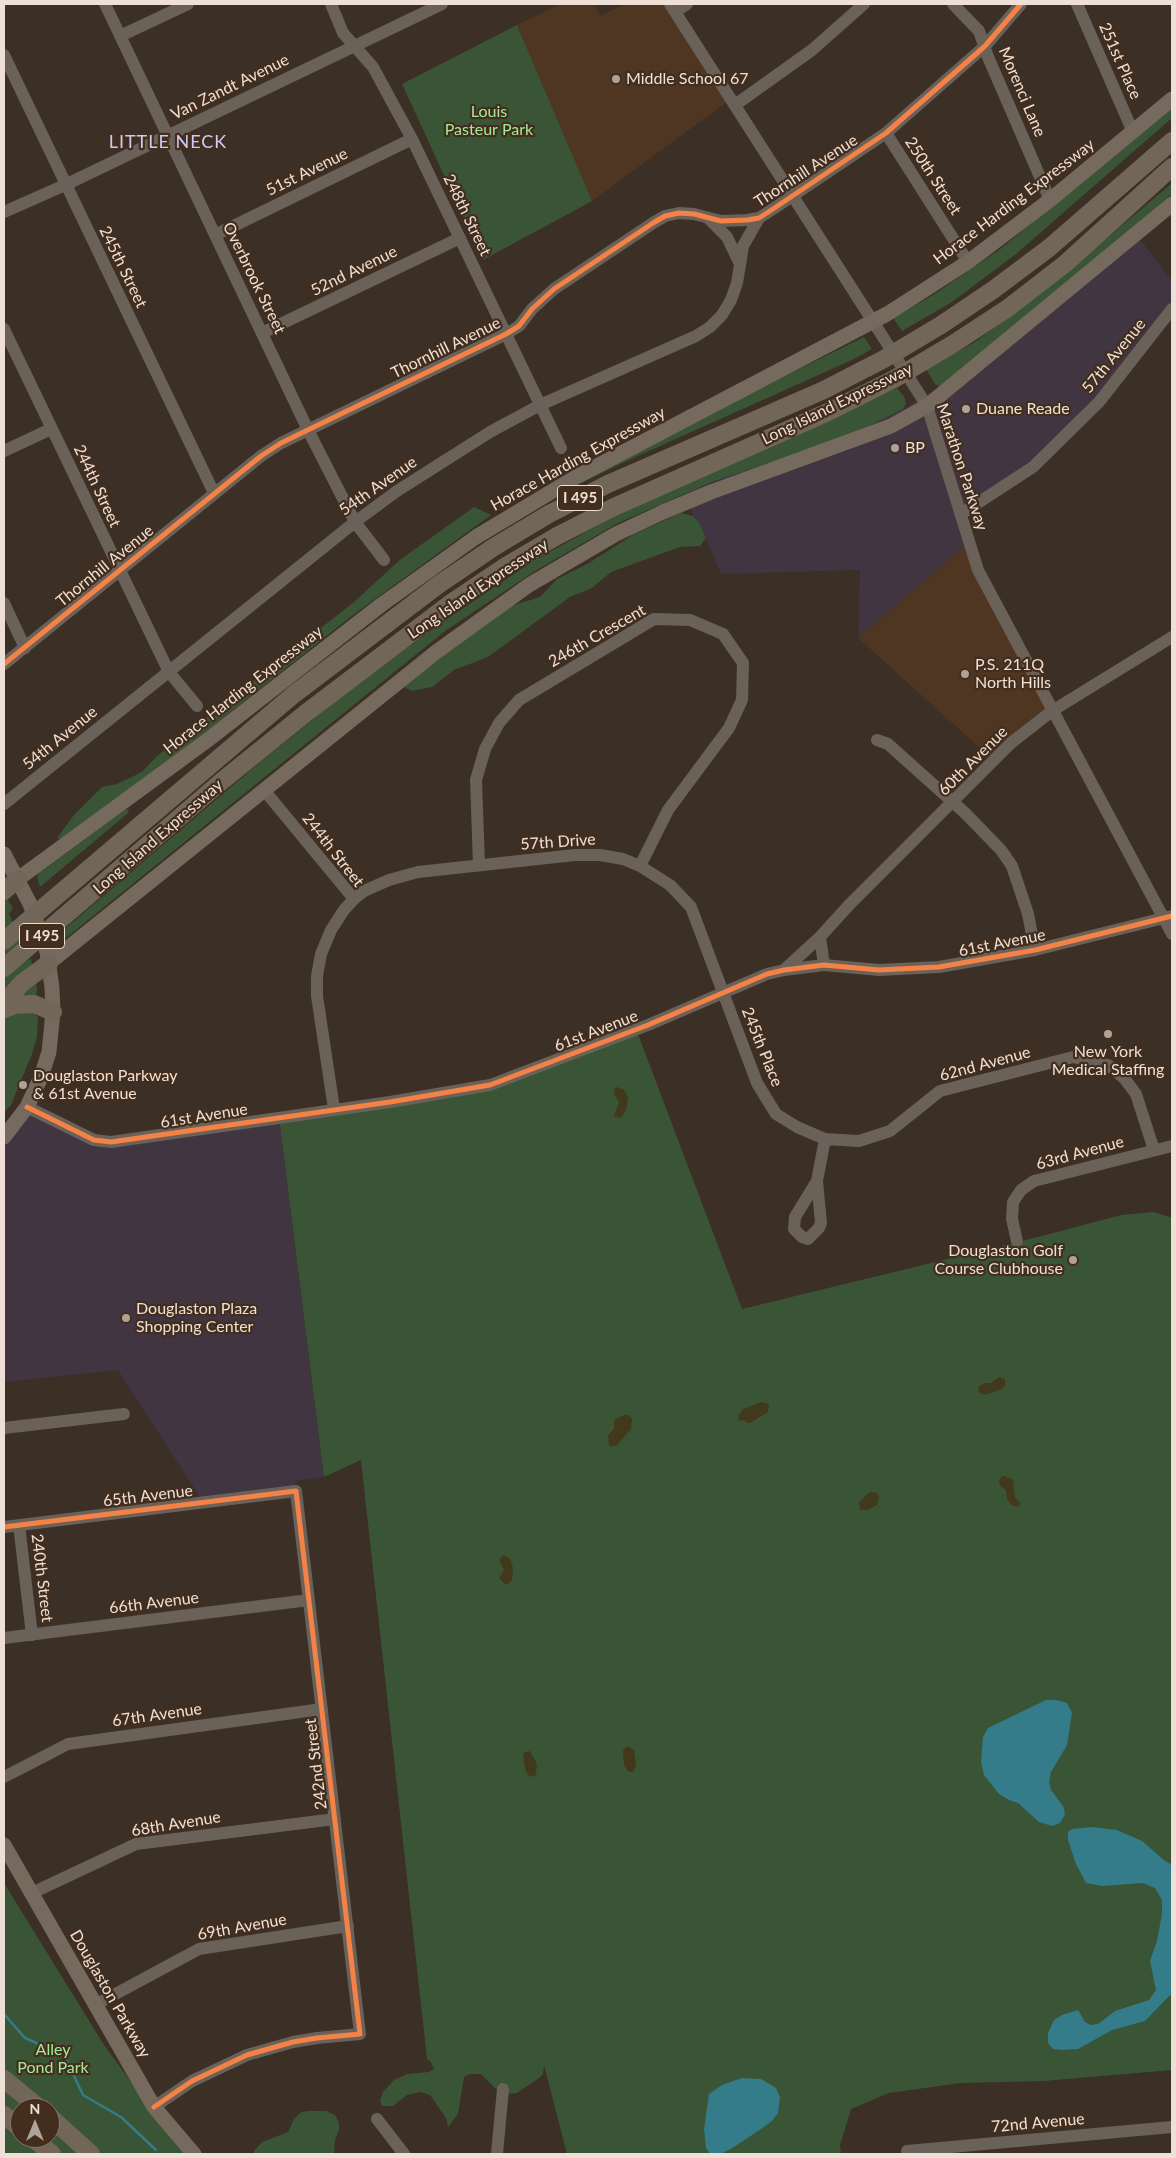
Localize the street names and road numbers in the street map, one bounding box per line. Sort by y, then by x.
street label: 251st Place [1095,20,1145,102]
street label: Morenci Lane [994,44,1050,140]
street label: Van Zandt Avenue [168,50,292,124]
street label: Thornhill Avenue [751,130,861,212]
street label: 250th Street [901,134,965,218]
street label: Horace Harding Expressway [930,135,1098,269]
street label: 51st Avenue [263,144,351,200]
street label: 248th Street [439,171,495,259]
street label: Overbrook Street [219,219,289,337]
street label: 245th Street [95,223,151,311]
street label: 52nd Avenue [308,242,400,300]
street label: Thornhill Avenue [388,313,504,383]
street label: 57th Avenue [1078,315,1150,397]
street label: Long Island Expressway [758,359,916,449]
street label: Marathon Parkway [932,401,992,533]
street label: Horace Harding Expressway [487,403,669,515]
street label: 244th Street [70,442,124,530]
street label: 54th Avenue [336,452,420,520]
road number: I 495 [558,486,602,510]
street label: Thornhill Avenue [53,521,157,611]
street label: Long Island Expressway [404,535,552,643]
street label: 246th Crescent [545,601,649,671]
street label: Horace Harding Expressway [160,622,326,758]
street label: 54th Avenue [19,702,101,774]
street label: 60th Avenue [934,722,1012,800]
street label: Long Island Expressway [89,776,227,898]
street label: 244th Street [298,809,368,891]
street label: 57th Drive [520,830,596,854]
road number: I 495 [20,924,64,948]
street label: 61st Avenue [957,925,1047,961]
street label: 245th Place [737,1005,787,1089]
street label: 61st Avenue [551,1006,641,1056]
street label: 62nd Avenue [937,1043,1033,1085]
street label: 61st Avenue [159,1100,249,1132]
street label: 63rd Avenue [1034,1132,1126,1174]
street label: 65th Avenue [102,1481,194,1511]
street label: 240th Street [27,1533,57,1623]
street label: 66th Avenue [108,1588,200,1618]
street label: 67th Avenue [111,1699,203,1731]
street label: 242nd Street [301,1717,331,1811]
street label: 68th Avenue [130,1807,222,1841]
street label: 69th Avenue [196,1910,288,1944]
street label: Douglaston Parkway [66,1927,154,2061]
street label: 72nd Avenue [991,2109,1085,2137]

